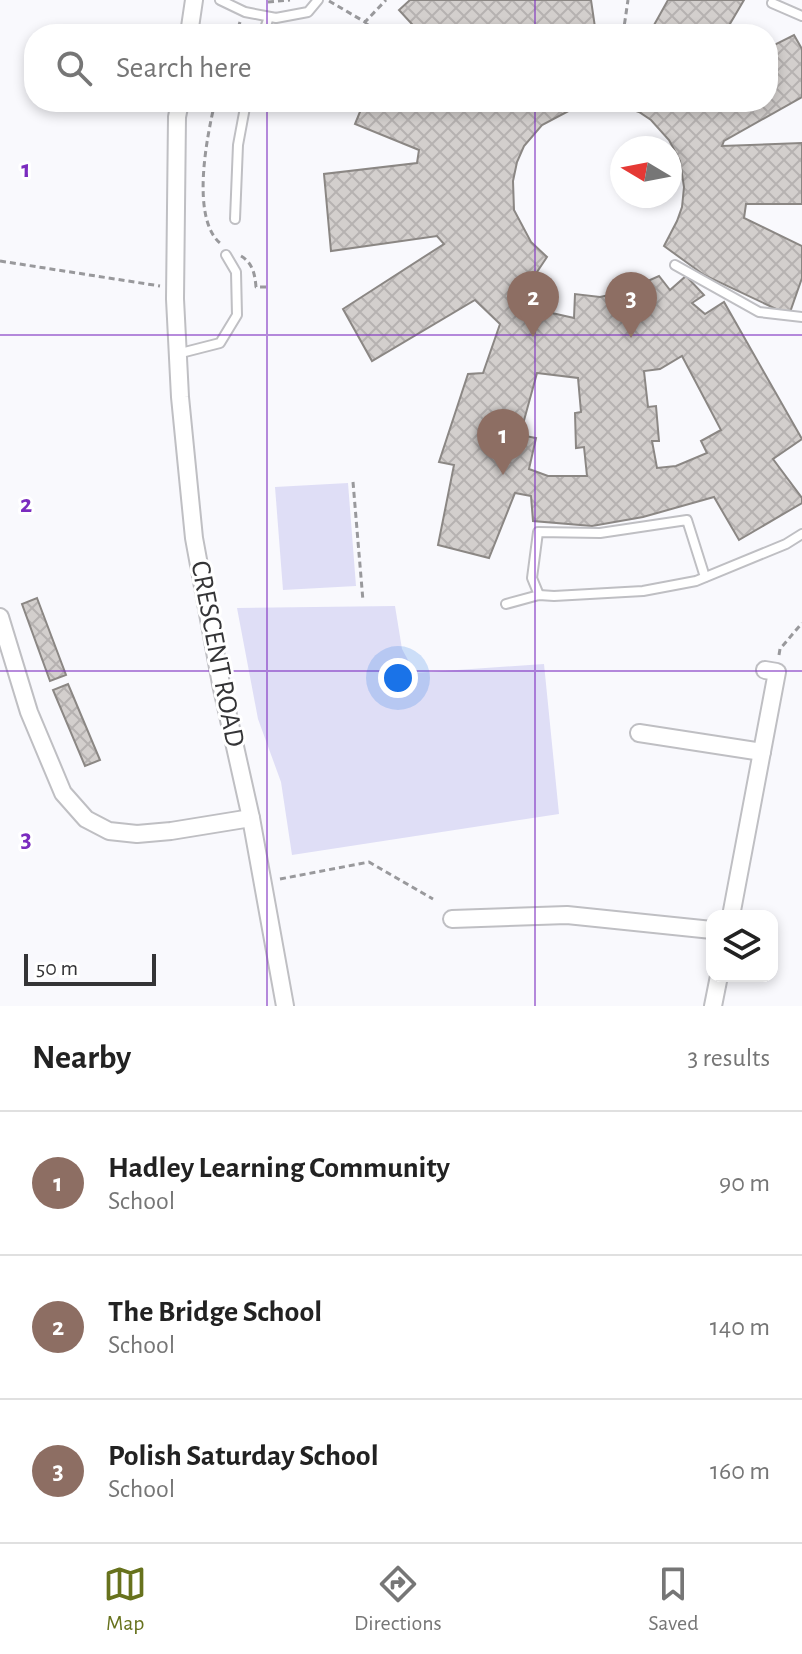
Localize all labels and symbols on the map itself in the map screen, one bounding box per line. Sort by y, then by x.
north arrow [610,136,682,208]
text: 1 [21,156,31,182]
pin: 2 [507,271,559,337]
pin: 3 [605,272,657,338]
pin: 1 [477,409,529,475]
text: 2 [20,491,32,517]
street label: CRESCENT ROAD [185,559,249,749]
your location [378,658,418,698]
text: 3 [20,826,32,852]
scale bar [24,950,156,986]

